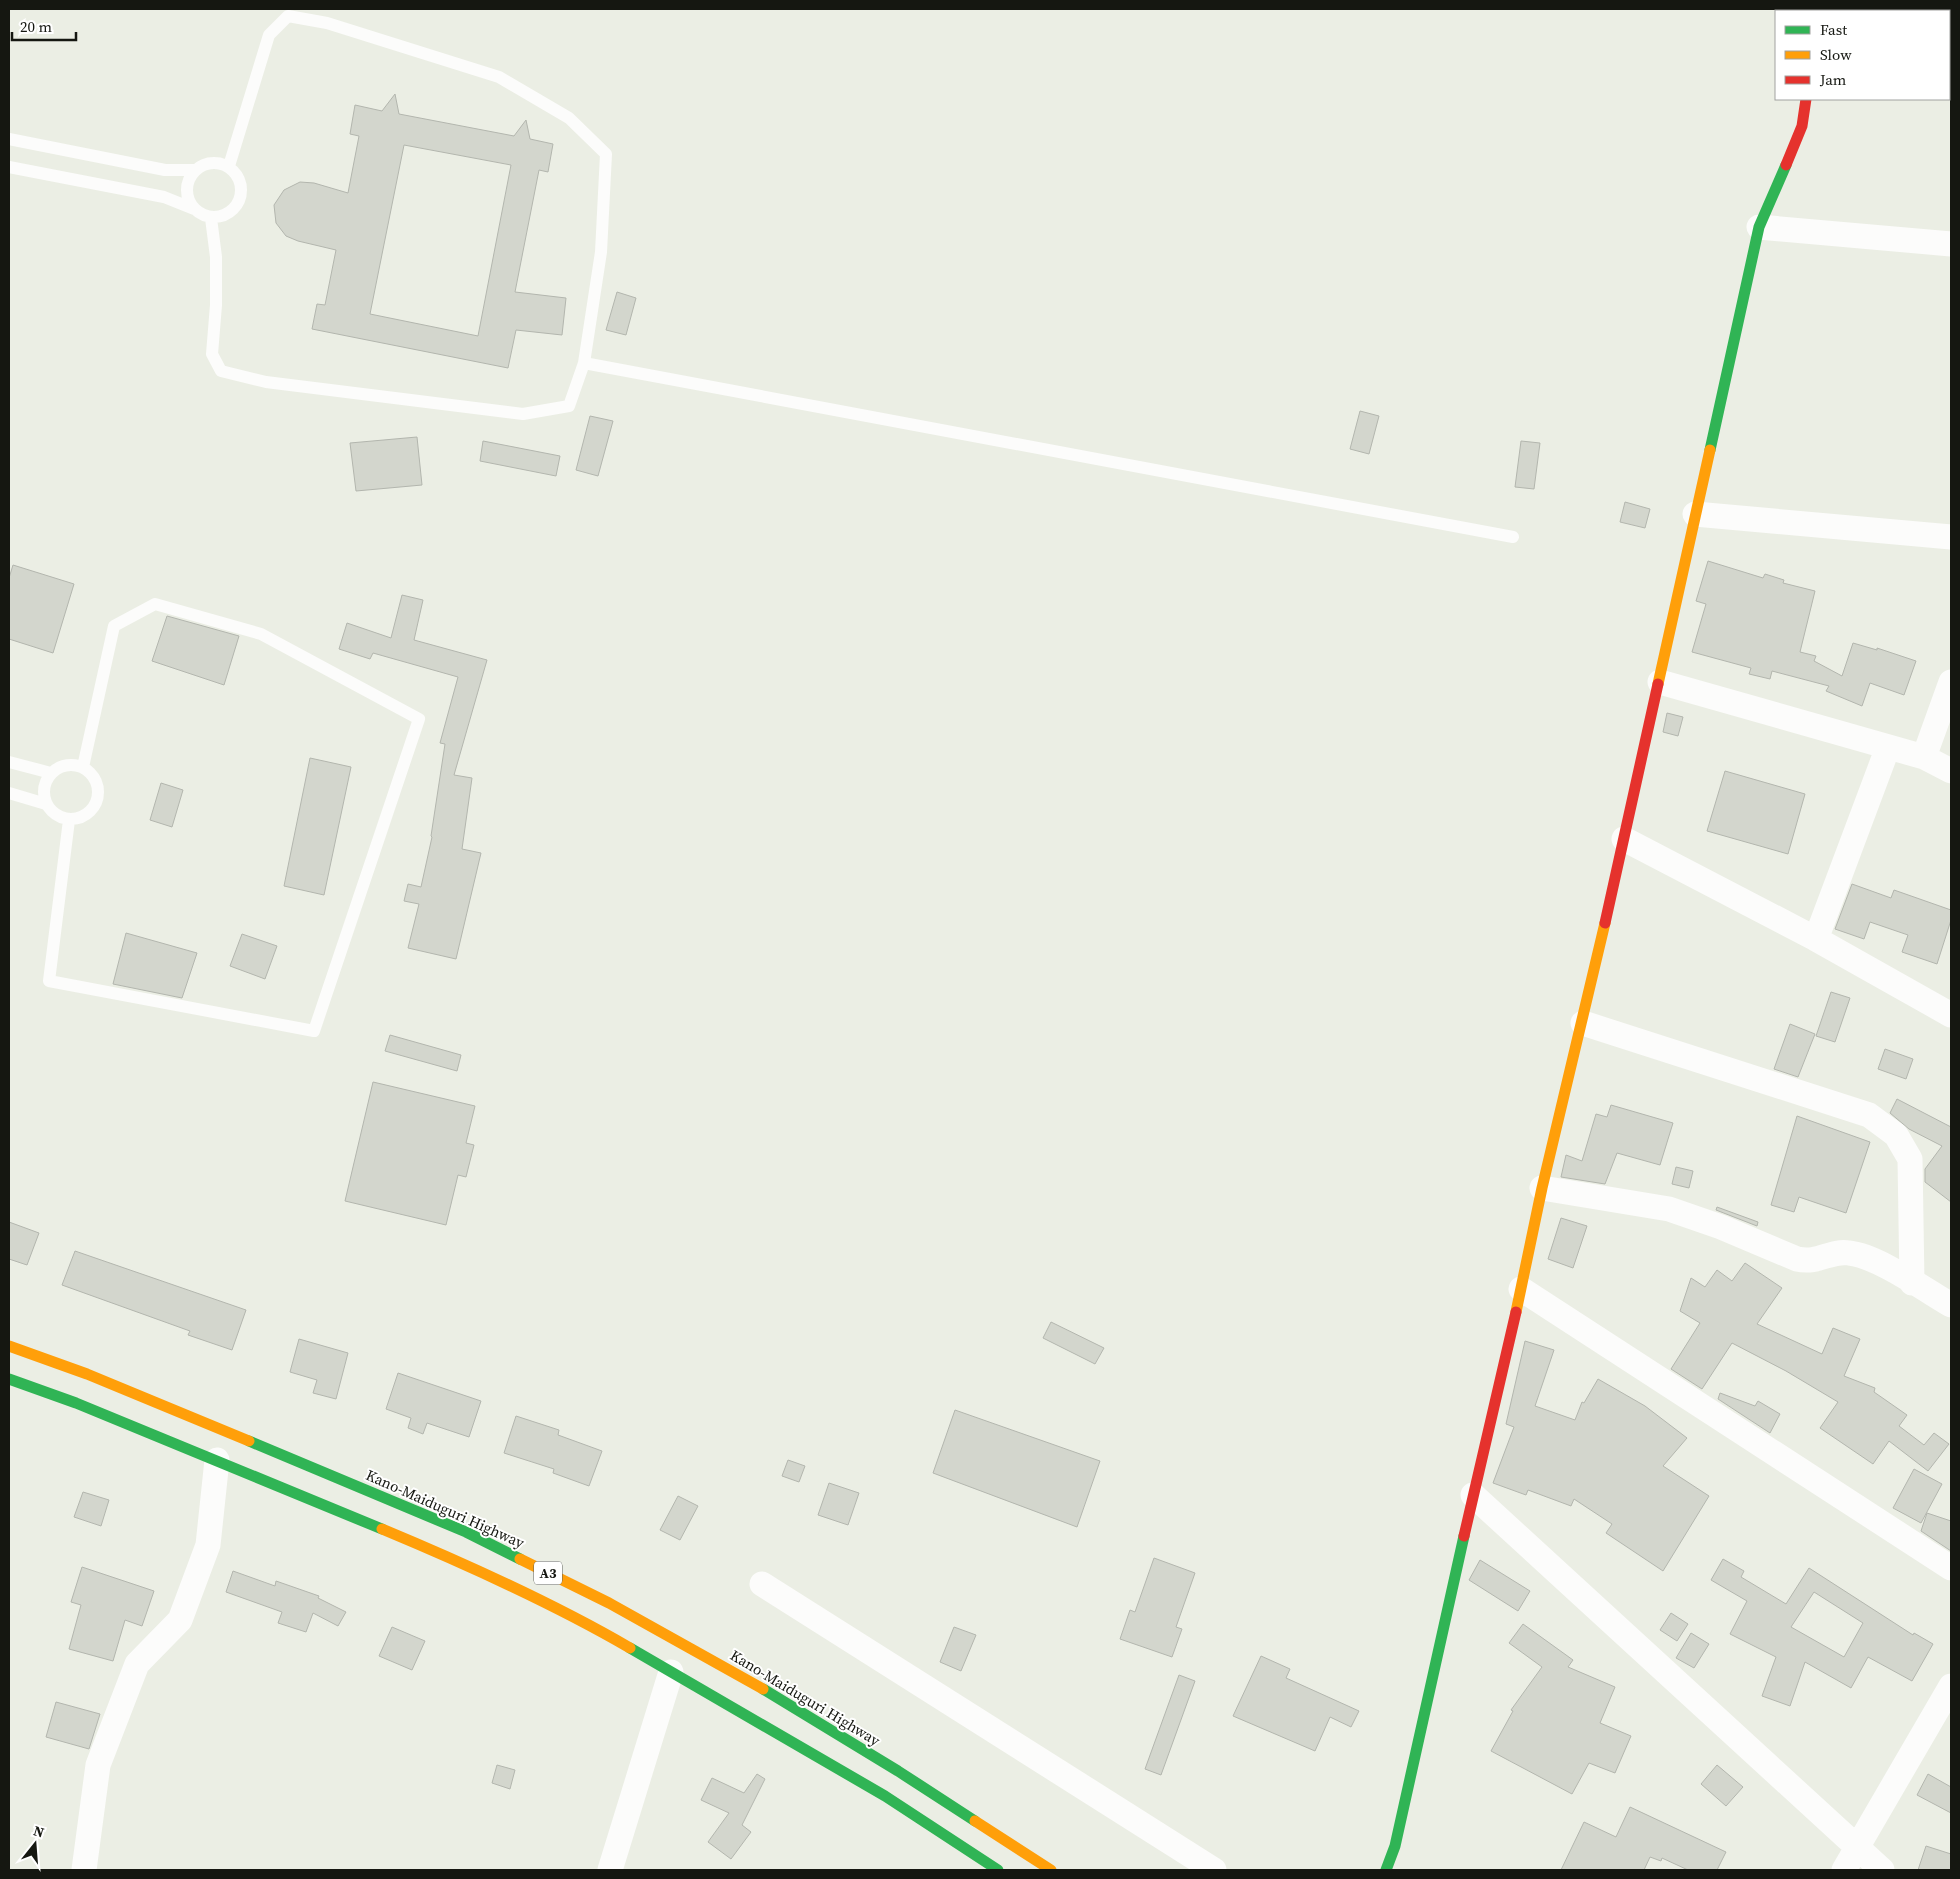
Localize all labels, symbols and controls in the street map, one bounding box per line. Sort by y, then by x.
scale bar [12,10,76,42]
legend [1775,10,1950,100]
text: 20 m [20,16,52,37]
text: Fast [1820,19,1847,40]
text: Slow [1820,44,1852,65]
text: Jam [1819,69,1847,90]
street label: Kano-Maiduguri Highway [363,1464,528,1553]
road number: A3 [534,1562,562,1585]
street label: Kano-Maiduguri Highway [726,1644,884,1751]
north arrow [10,1819,60,1869]
text: N [31,1821,47,1843]

